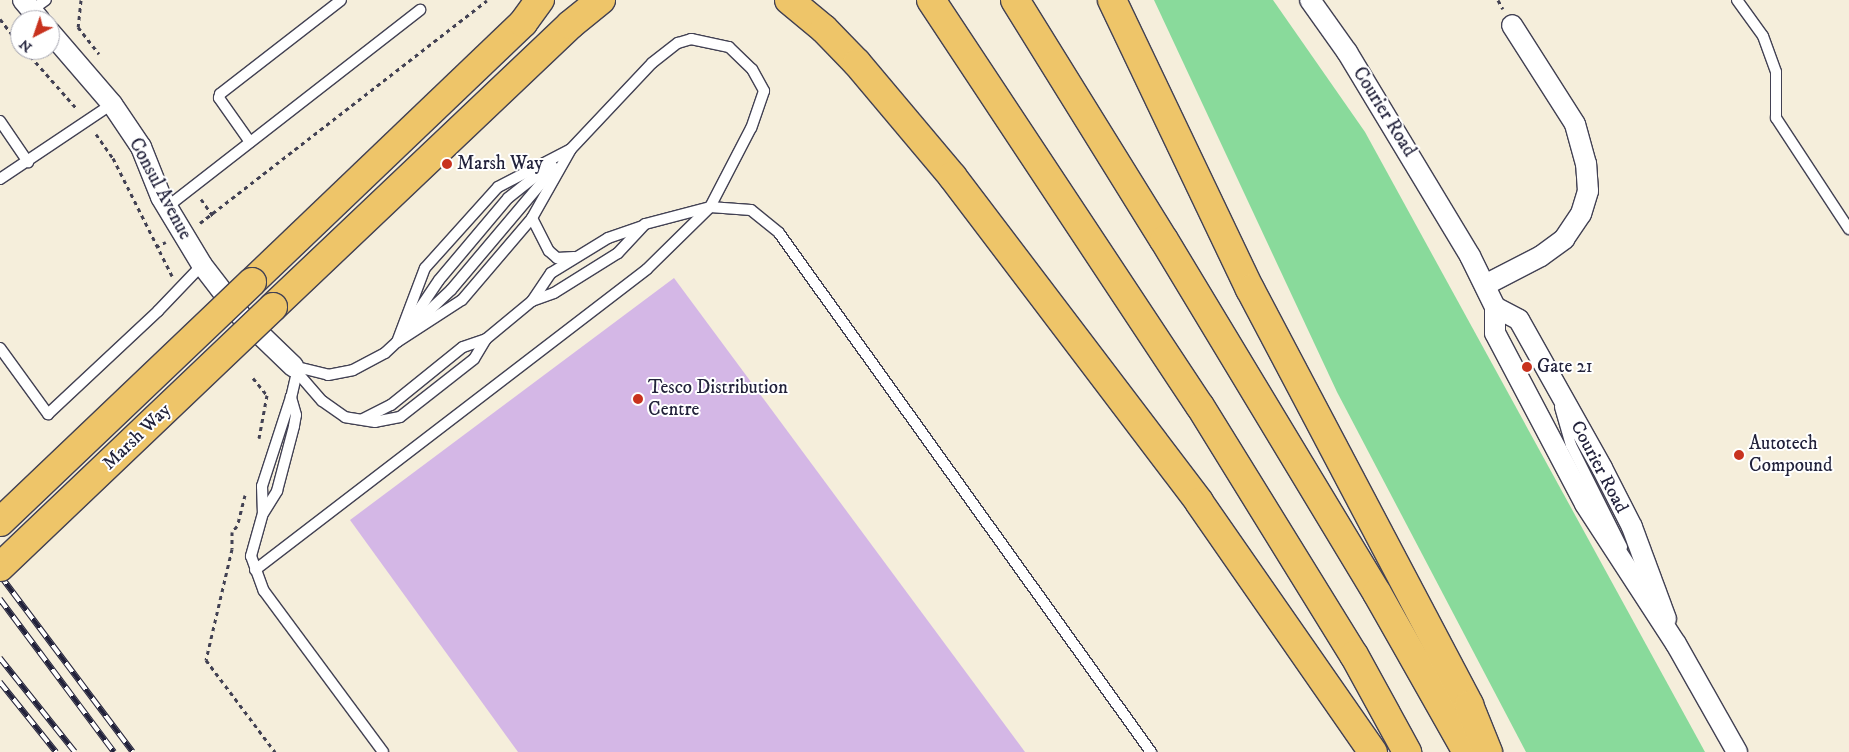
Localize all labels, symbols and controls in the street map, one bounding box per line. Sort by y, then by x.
north arrow [10,10,60,60]
text: N [16,35,36,56]
street label: Courier Road [1347,63,1421,161]
street label: Consul Avenue [124,134,196,244]
place label: Marsh Way [457,153,543,175]
marker: Marsh Way [441,158,453,170]
place label: Gate 21 [1537,356,1593,378]
marker: Gate 21 [1521,361,1533,373]
place label: Tesco Distribution Centre [648,377,788,421]
marker: Tesco Distribution Centre [632,393,644,405]
street label: Marsh Way [98,399,176,475]
street label: Courier Road [1565,417,1633,517]
place label: Autotech Compound [1749,433,1832,477]
marker: Autotech Compound [1733,449,1745,461]

